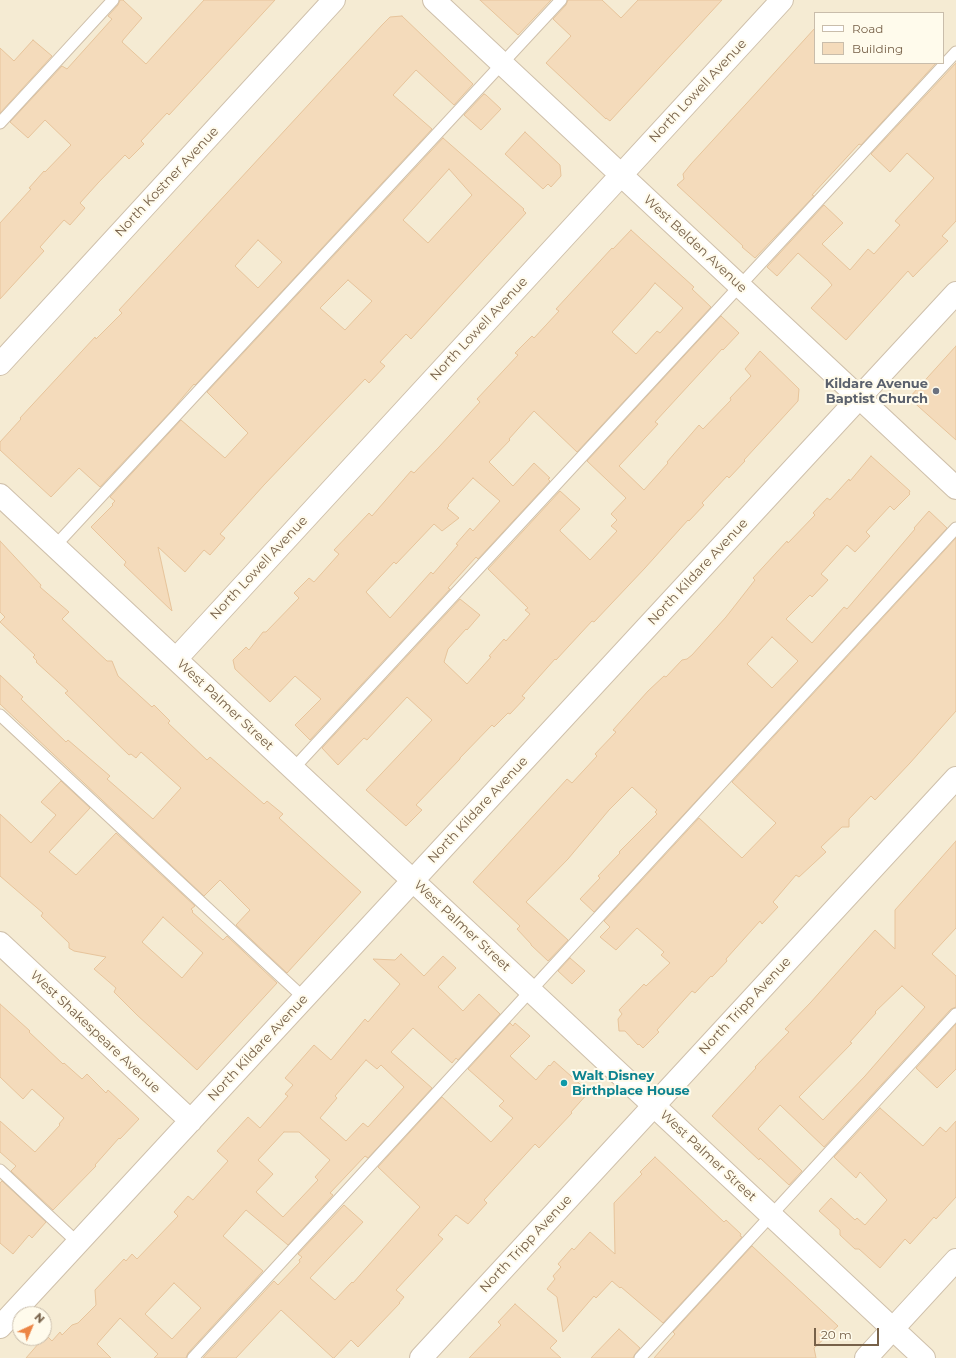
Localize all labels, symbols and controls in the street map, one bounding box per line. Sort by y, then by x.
legend [814,12,944,64]
text: Road [852,21,883,36]
street label: North Lowell Avenue [646,36,750,146]
text: Building [852,41,903,56]
street label: North Kostner Avenue [112,124,222,240]
street label: West Belden Avenue [640,192,750,296]
street label: North Lowell Avenue [427,274,531,384]
place label: Kildare Avenue Baptist Church [825,376,928,407]
marker: Kildare Avenue Baptist Church [931,386,941,396]
street label: North Lowell Avenue [207,513,311,623]
street label: North Kildare Avenue [645,516,751,628]
street label: West Palmer Street [173,656,277,754]
street label: North Kildare Avenue [425,754,531,866]
street label: West Palmer Street [410,877,514,975]
street label: North Tripp Avenue [696,954,794,1058]
street label: West Shakespeare Avenue [27,968,163,1096]
street label: North Kildare Avenue [205,992,311,1104]
place label: Walt Disney Birthplace House [572,1068,690,1099]
marker: Walt Disney Birthplace House [559,1078,569,1088]
street label: West Palmer Street [656,1107,760,1205]
street label: North Tripp Avenue [477,1192,575,1296]
north arrow [12,1306,52,1346]
text: N [32,1310,48,1326]
scale bar [816,1320,881,1346]
text: 20 m [821,1327,852,1342]

